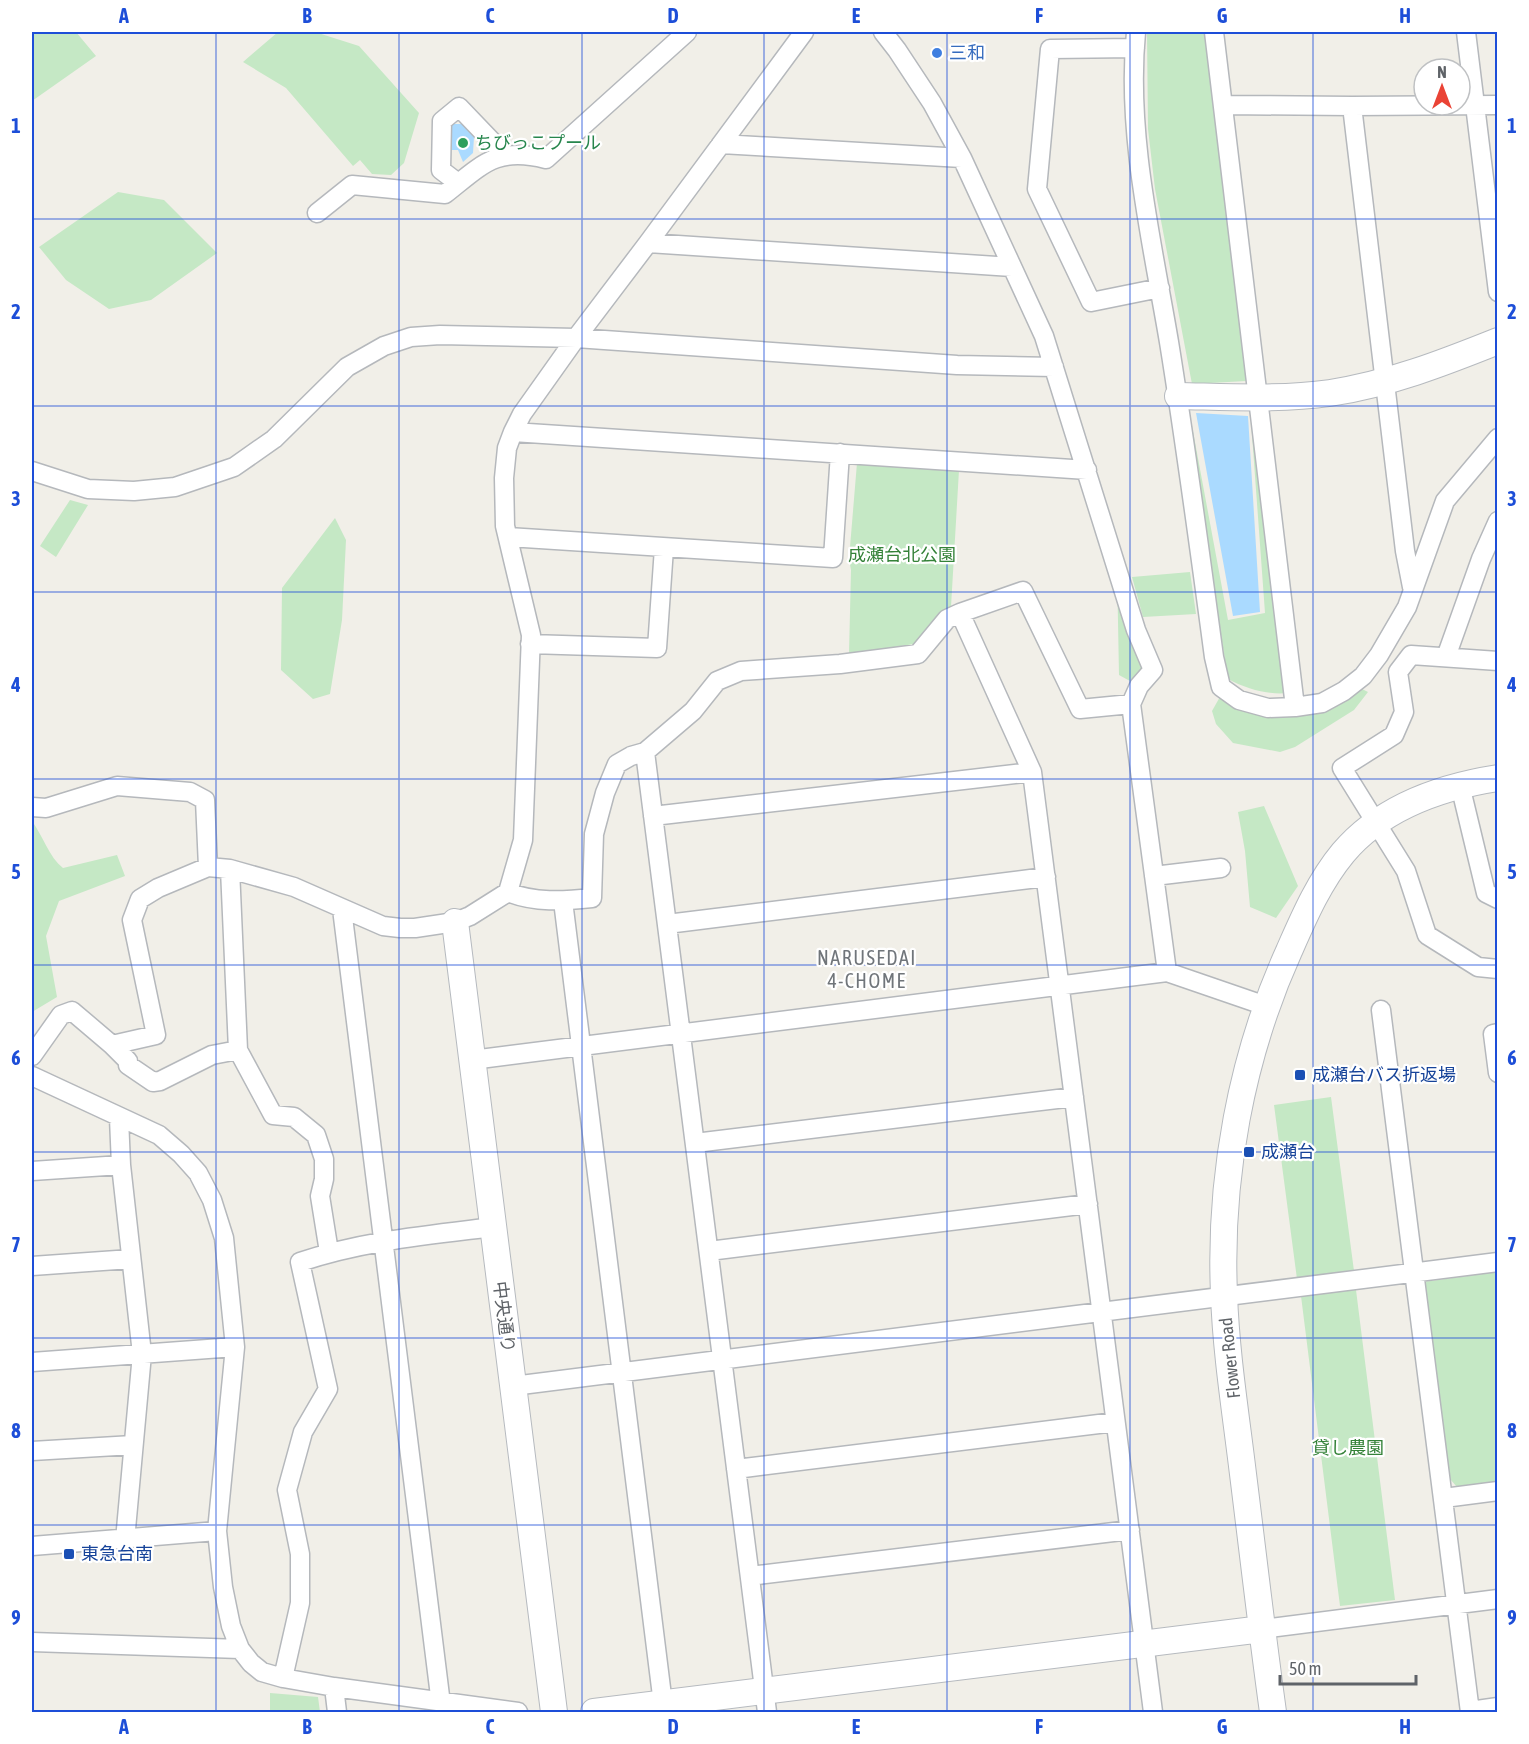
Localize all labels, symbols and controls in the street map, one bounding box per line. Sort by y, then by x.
text: A [118,4,129,27]
text: B [302,4,312,27]
text: C [486,4,495,27]
text: D [667,4,679,27]
text: E [852,4,861,27]
text: F [1035,4,1043,27]
text: G [1217,4,1228,27]
text: H [1399,4,1411,27]
place label: 三和 [949,42,985,63]
marker: 三和 [930,46,944,60]
north arrow [1412,57,1472,117]
text: N [1437,63,1447,81]
text: 1 [11,114,21,137]
text: 1 [1507,114,1517,137]
place label: ちびっこプール [475,132,601,153]
marker: ちびっこプール [456,136,470,150]
text: 2 [11,300,21,323]
text: 2 [1507,300,1517,323]
text: 3 [11,487,21,510]
text: 3 [1507,487,1517,510]
park label: 成瀬台北公園 [848,544,956,565]
text: 4 [10,673,21,696]
text: 4 [1506,673,1517,696]
text: 5 [11,860,21,883]
text: 5 [1507,860,1517,883]
district label: NARUSEDAI 4-CHOME [817,946,917,992]
text: 6 [11,1046,21,1069]
text: 6 [1507,1046,1517,1069]
place label: 成瀬台バス折返場 [1312,1064,1456,1085]
marker: 成瀬台バス折返場 [1293,1068,1307,1082]
place label: 成瀬台 [1261,1141,1315,1162]
marker: 成瀬台 [1242,1145,1256,1159]
text: 7 [11,1233,21,1256]
text: 7 [1507,1233,1517,1256]
street label: 中央通り [490,1280,519,1354]
street label: Flower Road [1215,1317,1244,1399]
text: 8 [11,1419,21,1442]
text: 8 [1507,1419,1517,1442]
park label: 貸し農園 [1312,1437,1384,1458]
place label: 東急台南 [81,1543,153,1564]
marker: 東急台南 [62,1547,76,1561]
text: 9 [11,1606,21,1629]
text: 9 [1507,1606,1517,1629]
scale bar [1280,1648,1416,1686]
text: 50 m [1289,1658,1321,1679]
text: A [118,1715,129,1738]
text: B [302,1715,312,1738]
text: C [486,1715,495,1738]
text: D [667,1715,679,1738]
text: E [852,1715,861,1738]
text: F [1035,1715,1043,1738]
text: G [1217,1715,1228,1738]
text: H [1399,1715,1411,1738]

